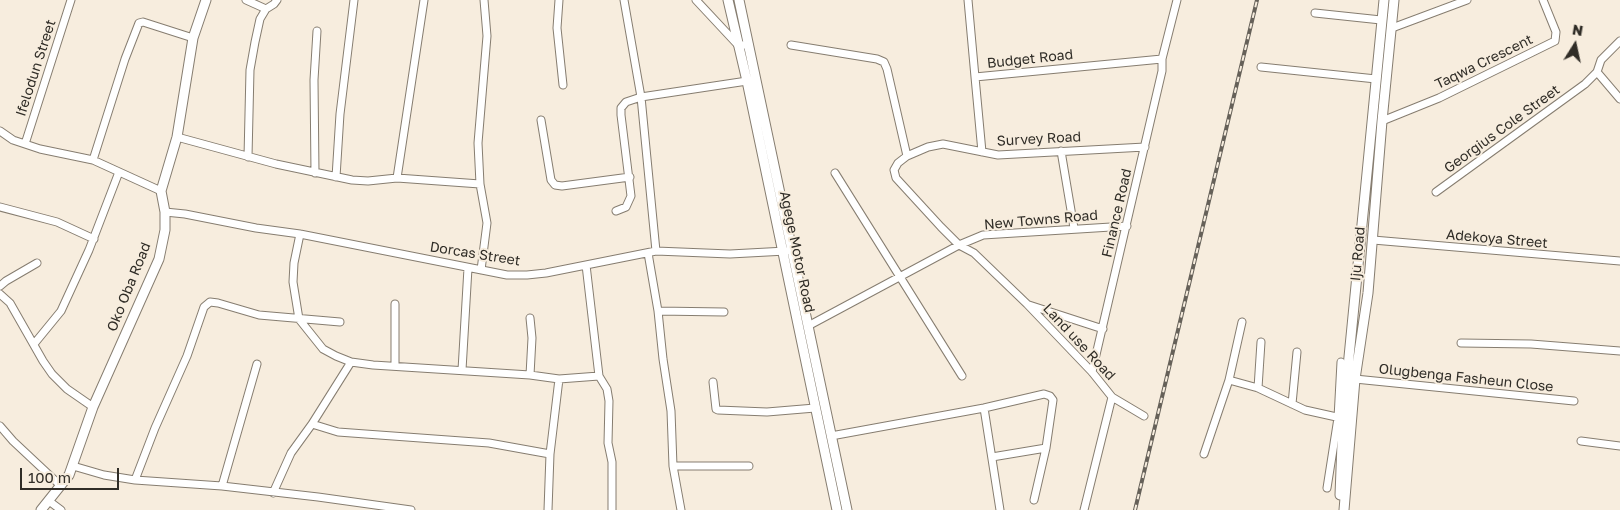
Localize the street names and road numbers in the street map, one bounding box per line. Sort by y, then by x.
street label: Ifelodun Street [12,17,60,119]
street label: Taqwa Crescent [1432,31,1536,93]
street label: Budget Road [986,46,1074,72]
street label: Georgius Cole Street [1441,81,1563,177]
street label: Survey Road [996,128,1082,150]
street label: Finance Road [1099,167,1135,259]
street label: Agege Motor Road [776,190,818,314]
street label: New Towns Road [983,207,1099,233]
street label: Iju Road [1347,226,1369,282]
street label: Adekoya Street [1445,226,1549,252]
street label: Dorcas Street [429,239,521,269]
street label: Oko Oba Road [103,240,155,334]
street label: Land use Road [1039,300,1119,384]
street label: Olugbenga Fasheun Close [1378,360,1554,396]

